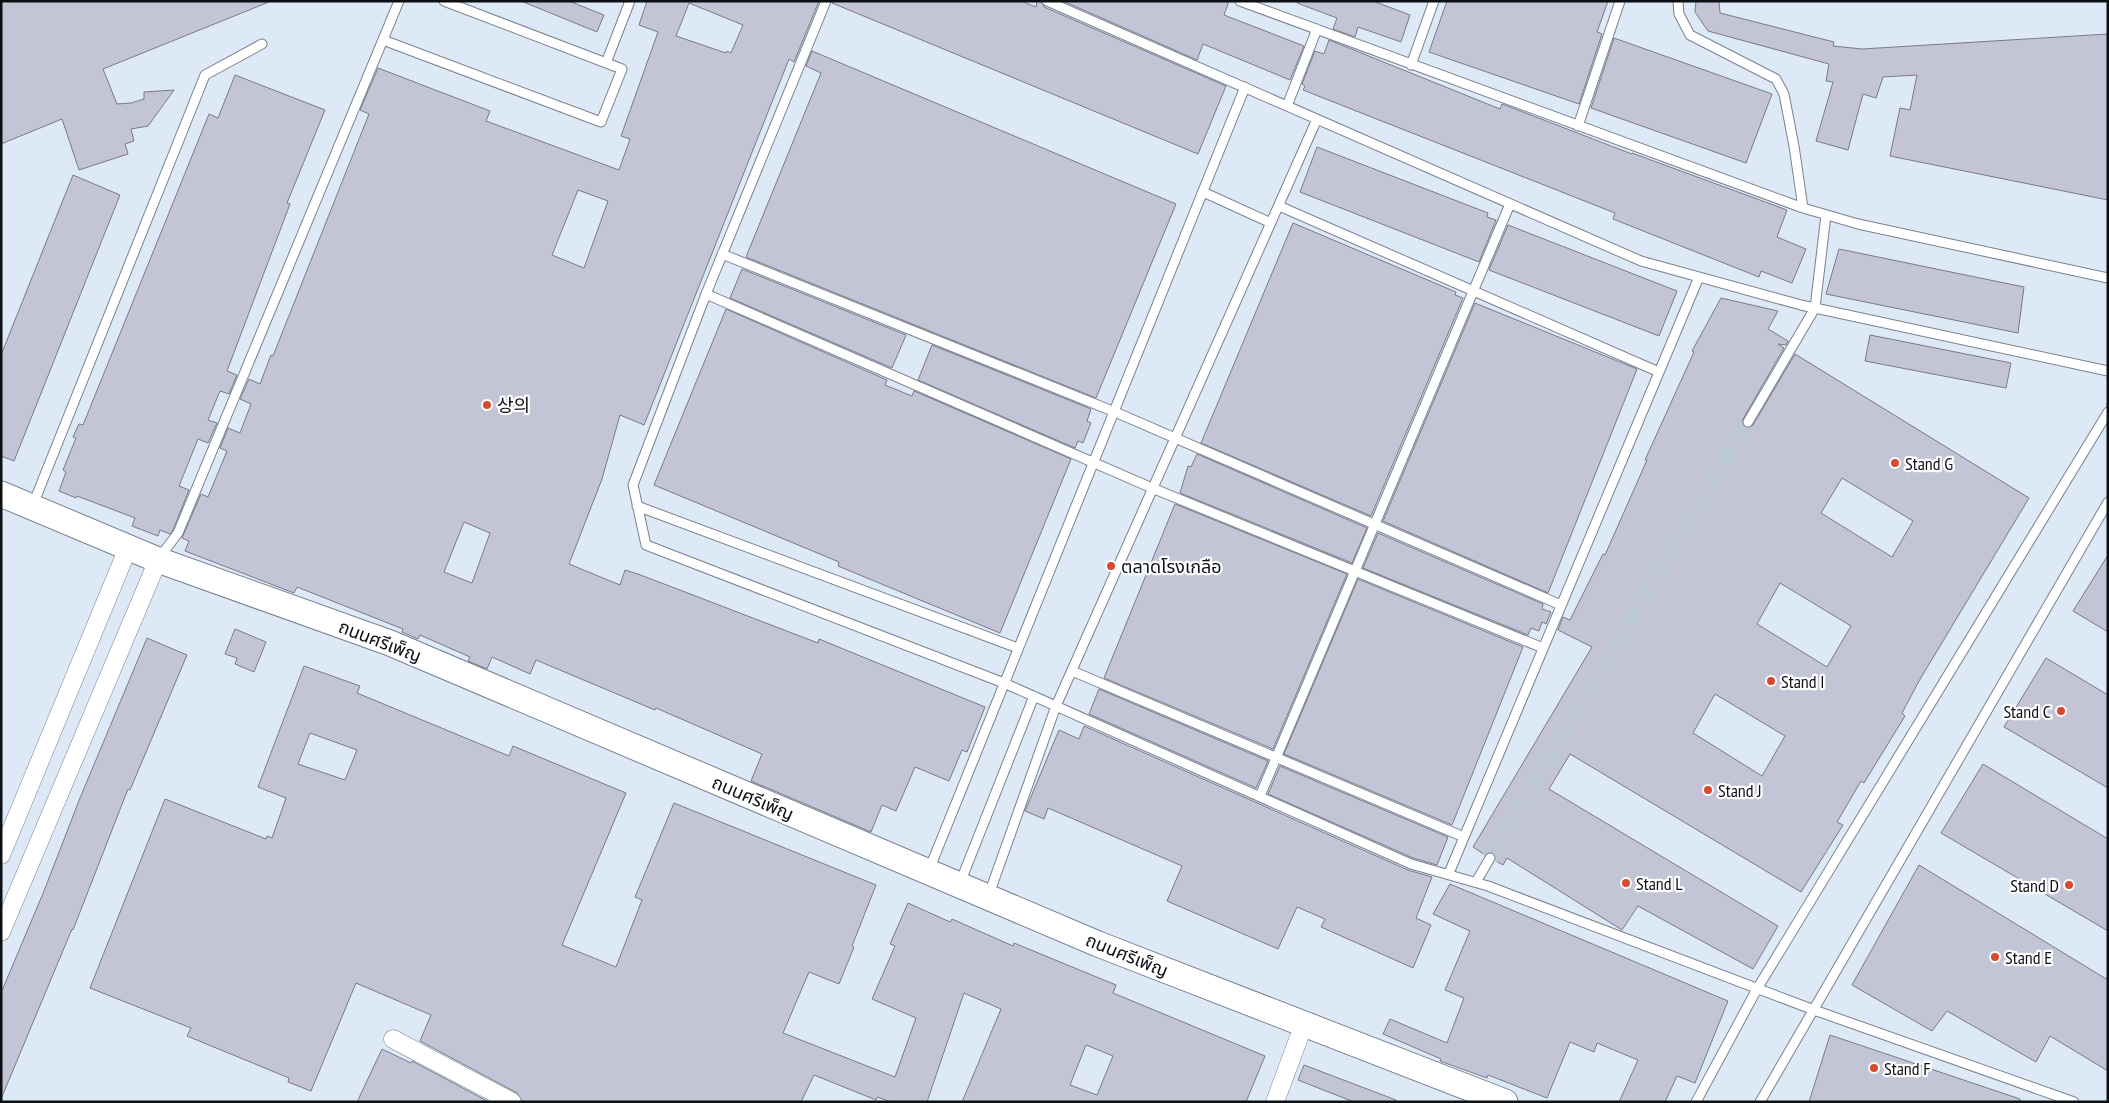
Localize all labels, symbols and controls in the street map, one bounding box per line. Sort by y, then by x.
place label: 상의 [497,394,530,417]
marker: 상의 [481,399,493,411]
place label: Stand G [1905,452,1953,475]
marker: Stand G [1889,457,1901,469]
place label: ตลาดโรงเกลือ [1121,555,1222,578]
marker: ตลาดโรงเกลือ [1105,560,1117,572]
street label: ถนนศรีเพ็ญ [335,615,425,667]
place label: Stand I [1781,670,1825,693]
marker: Stand I [1765,675,1777,687]
place label: Stand C [2003,700,2051,723]
marker: Stand C [2055,705,2067,717]
street label: ถนนศรีเพ็ญ [709,770,797,826]
place label: Stand J [1718,779,1762,802]
marker: Stand J [1702,784,1714,796]
place label: Stand L [1636,872,1683,895]
place label: Stand D [2010,874,2059,897]
marker: Stand L [1620,877,1632,889]
marker: Stand D [2063,879,2075,891]
street label: ถนนศรีเพ็ญ [1082,928,1172,982]
place label: Stand E [2005,946,2052,969]
marker: Stand E [1989,951,2001,963]
place label: Stand F [1884,1057,1931,1080]
marker: Stand F [1868,1062,1880,1074]

